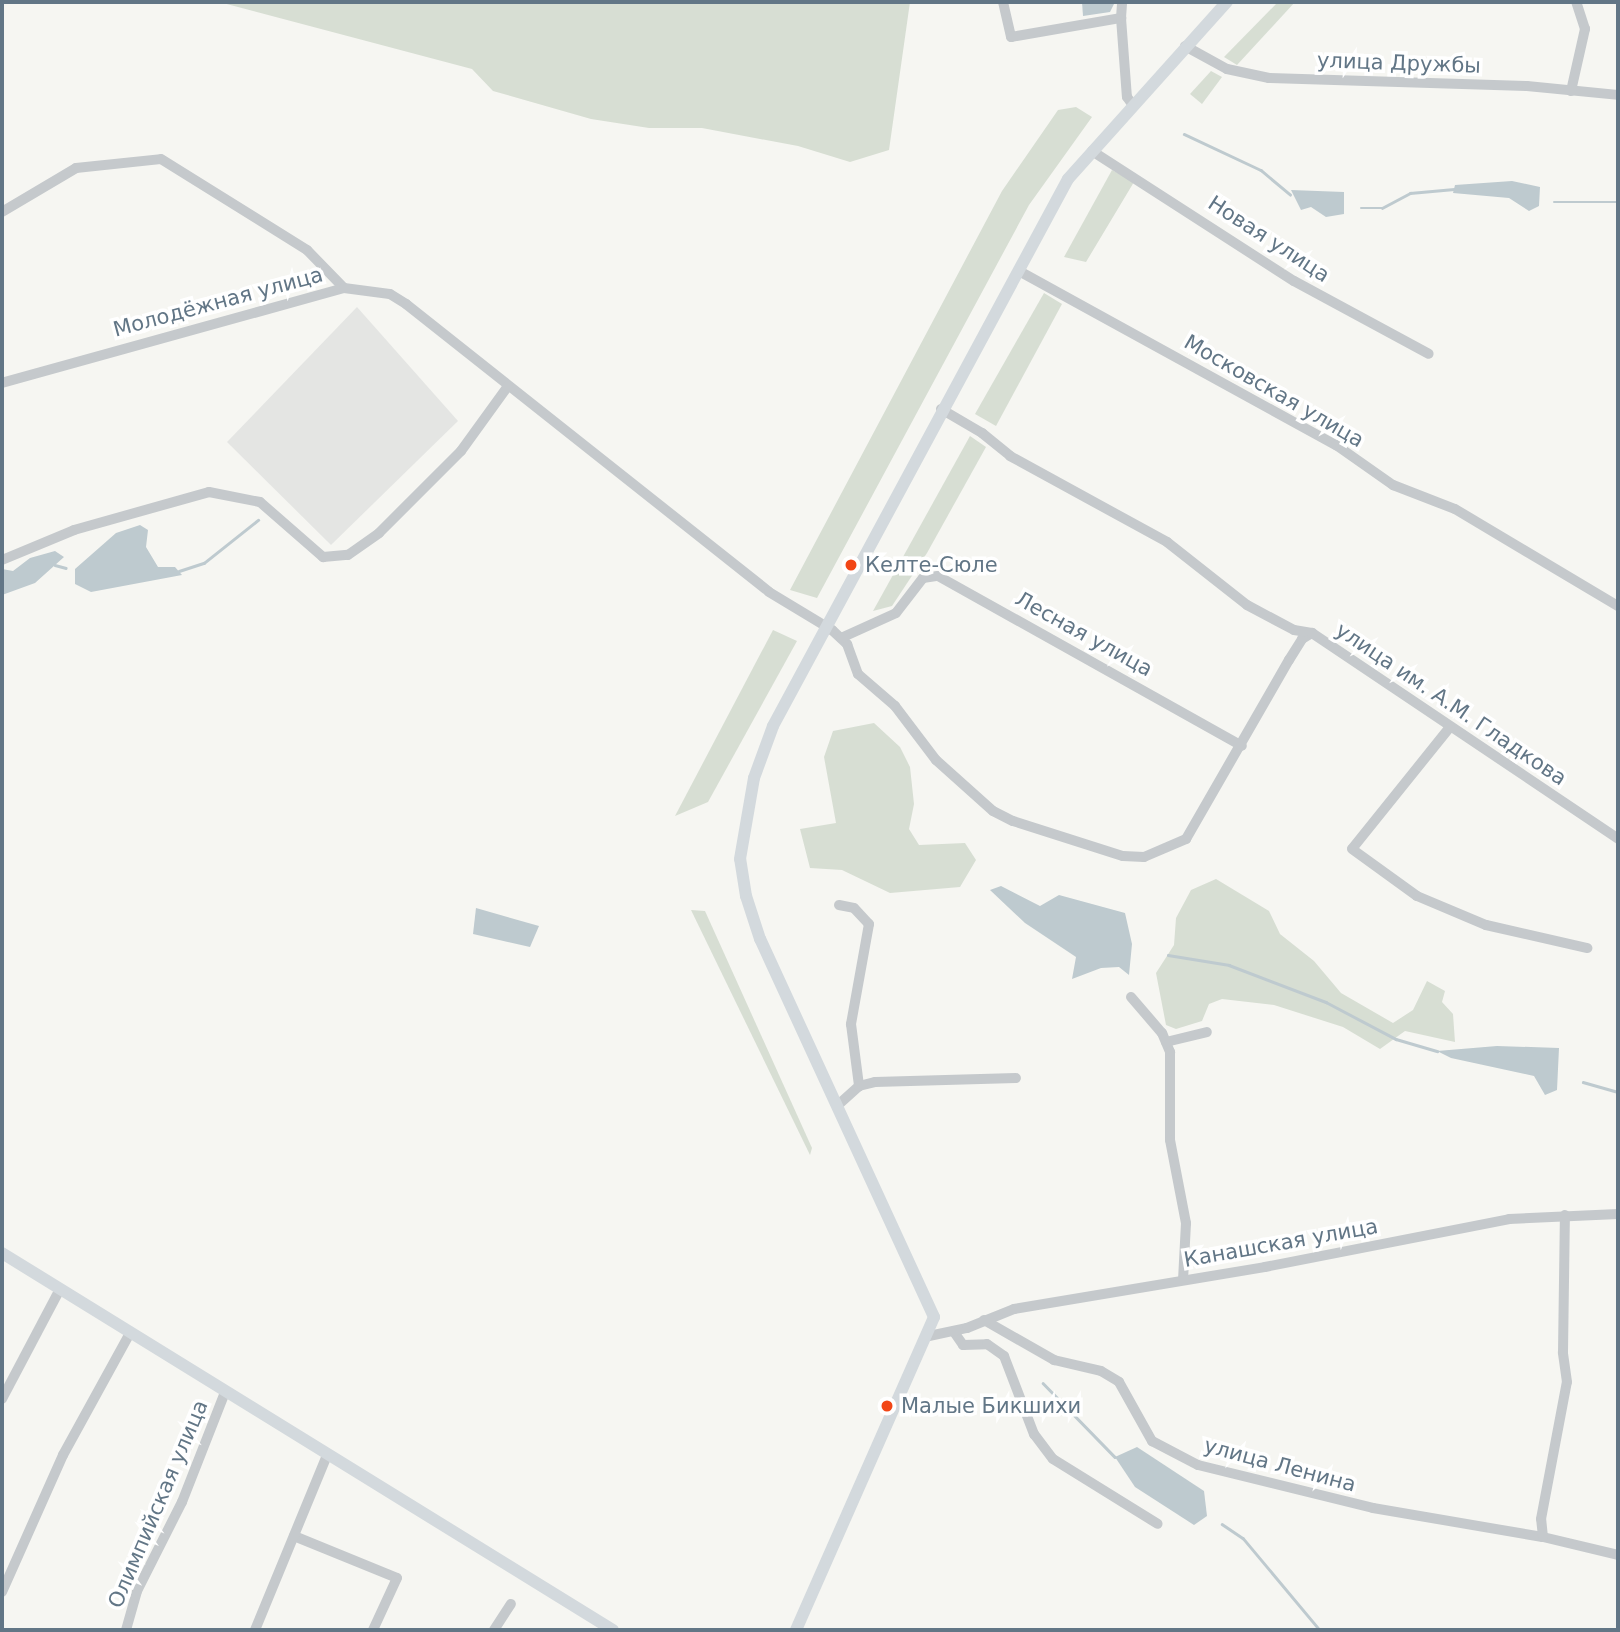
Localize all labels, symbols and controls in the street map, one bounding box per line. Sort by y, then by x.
street label: улица Дружбы [1317,48,1481,78]
street label: Новая улица [1203,190,1335,288]
street label: Молодёжная улица [110,262,326,342]
street label: Московская улица [1180,329,1368,453]
place label: Келте-Сюле [865,552,998,578]
marker: Келте-Сюле [843,557,859,573]
street label: Лесная улица [1011,586,1157,682]
street label: улица им. А.М. Гладкова [1331,617,1571,791]
street label: Канашская улица [1182,1214,1380,1272]
place label: Малые Бикшихи [901,1393,1081,1419]
street label: Олимпийская улица [103,1396,213,1612]
marker: Малые Бикшихи [879,1398,895,1414]
street label: улица Ленина [1201,1433,1359,1497]

